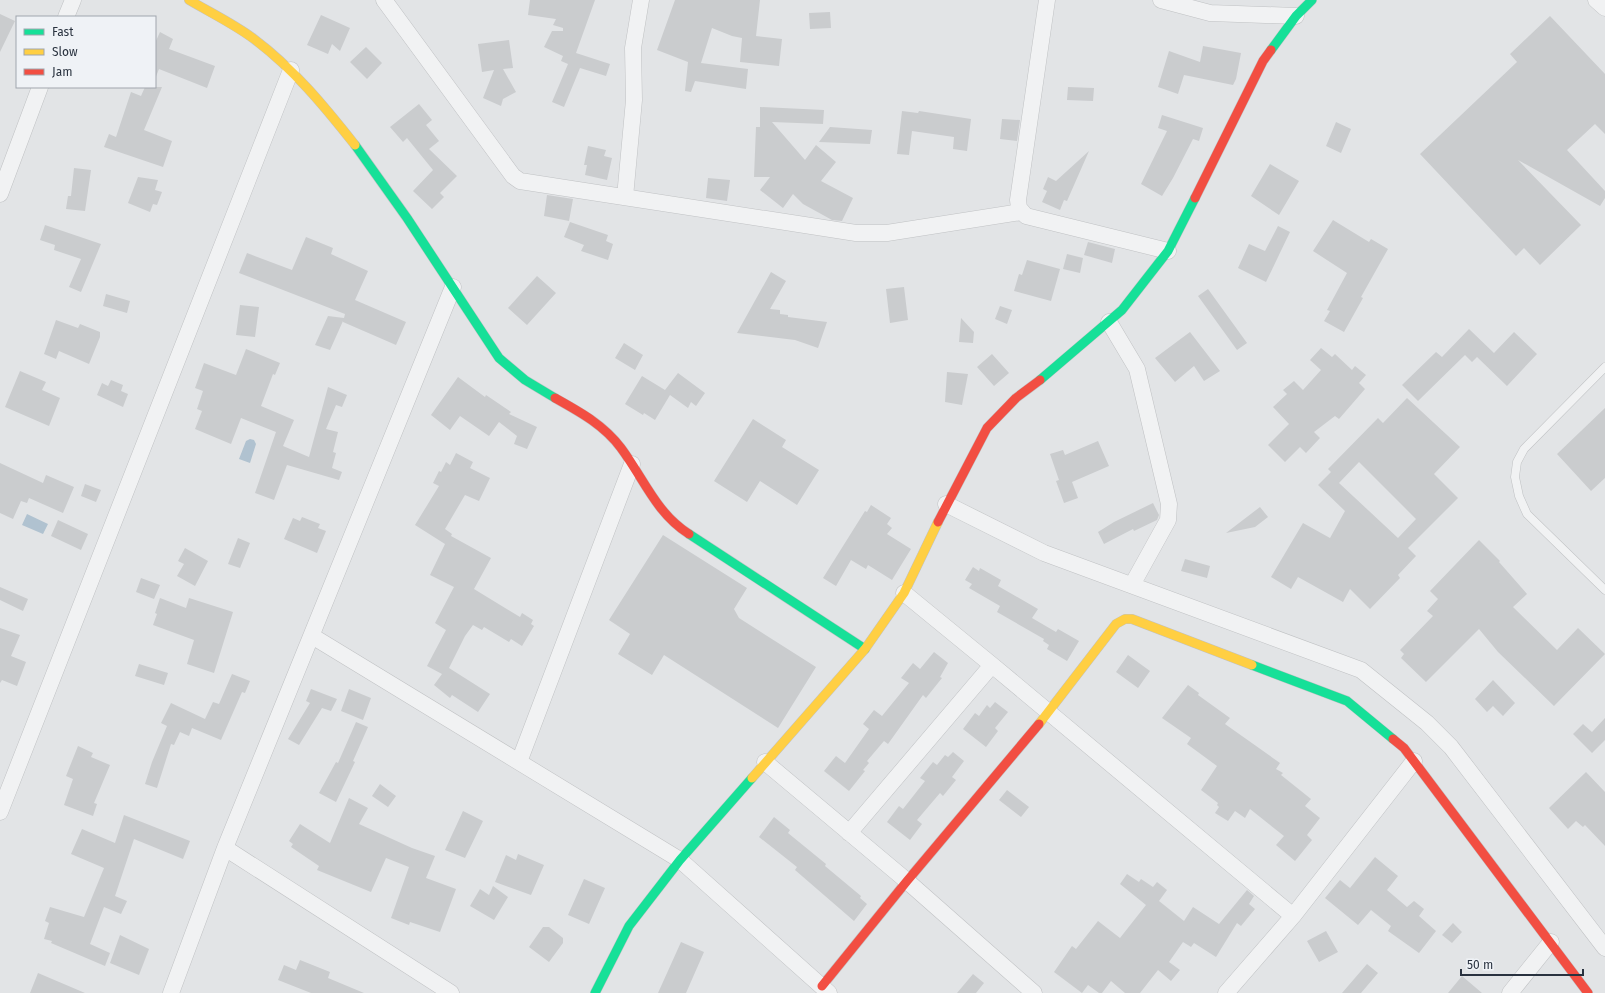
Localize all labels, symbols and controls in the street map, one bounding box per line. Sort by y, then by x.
legend [16,16,156,88]
text: Fast [52,25,74,39]
text: Slow [52,45,78,59]
text: Jam [52,65,72,79]
scale bar [1461,951,1583,977]
text: 50 m [1467,958,1493,972]

